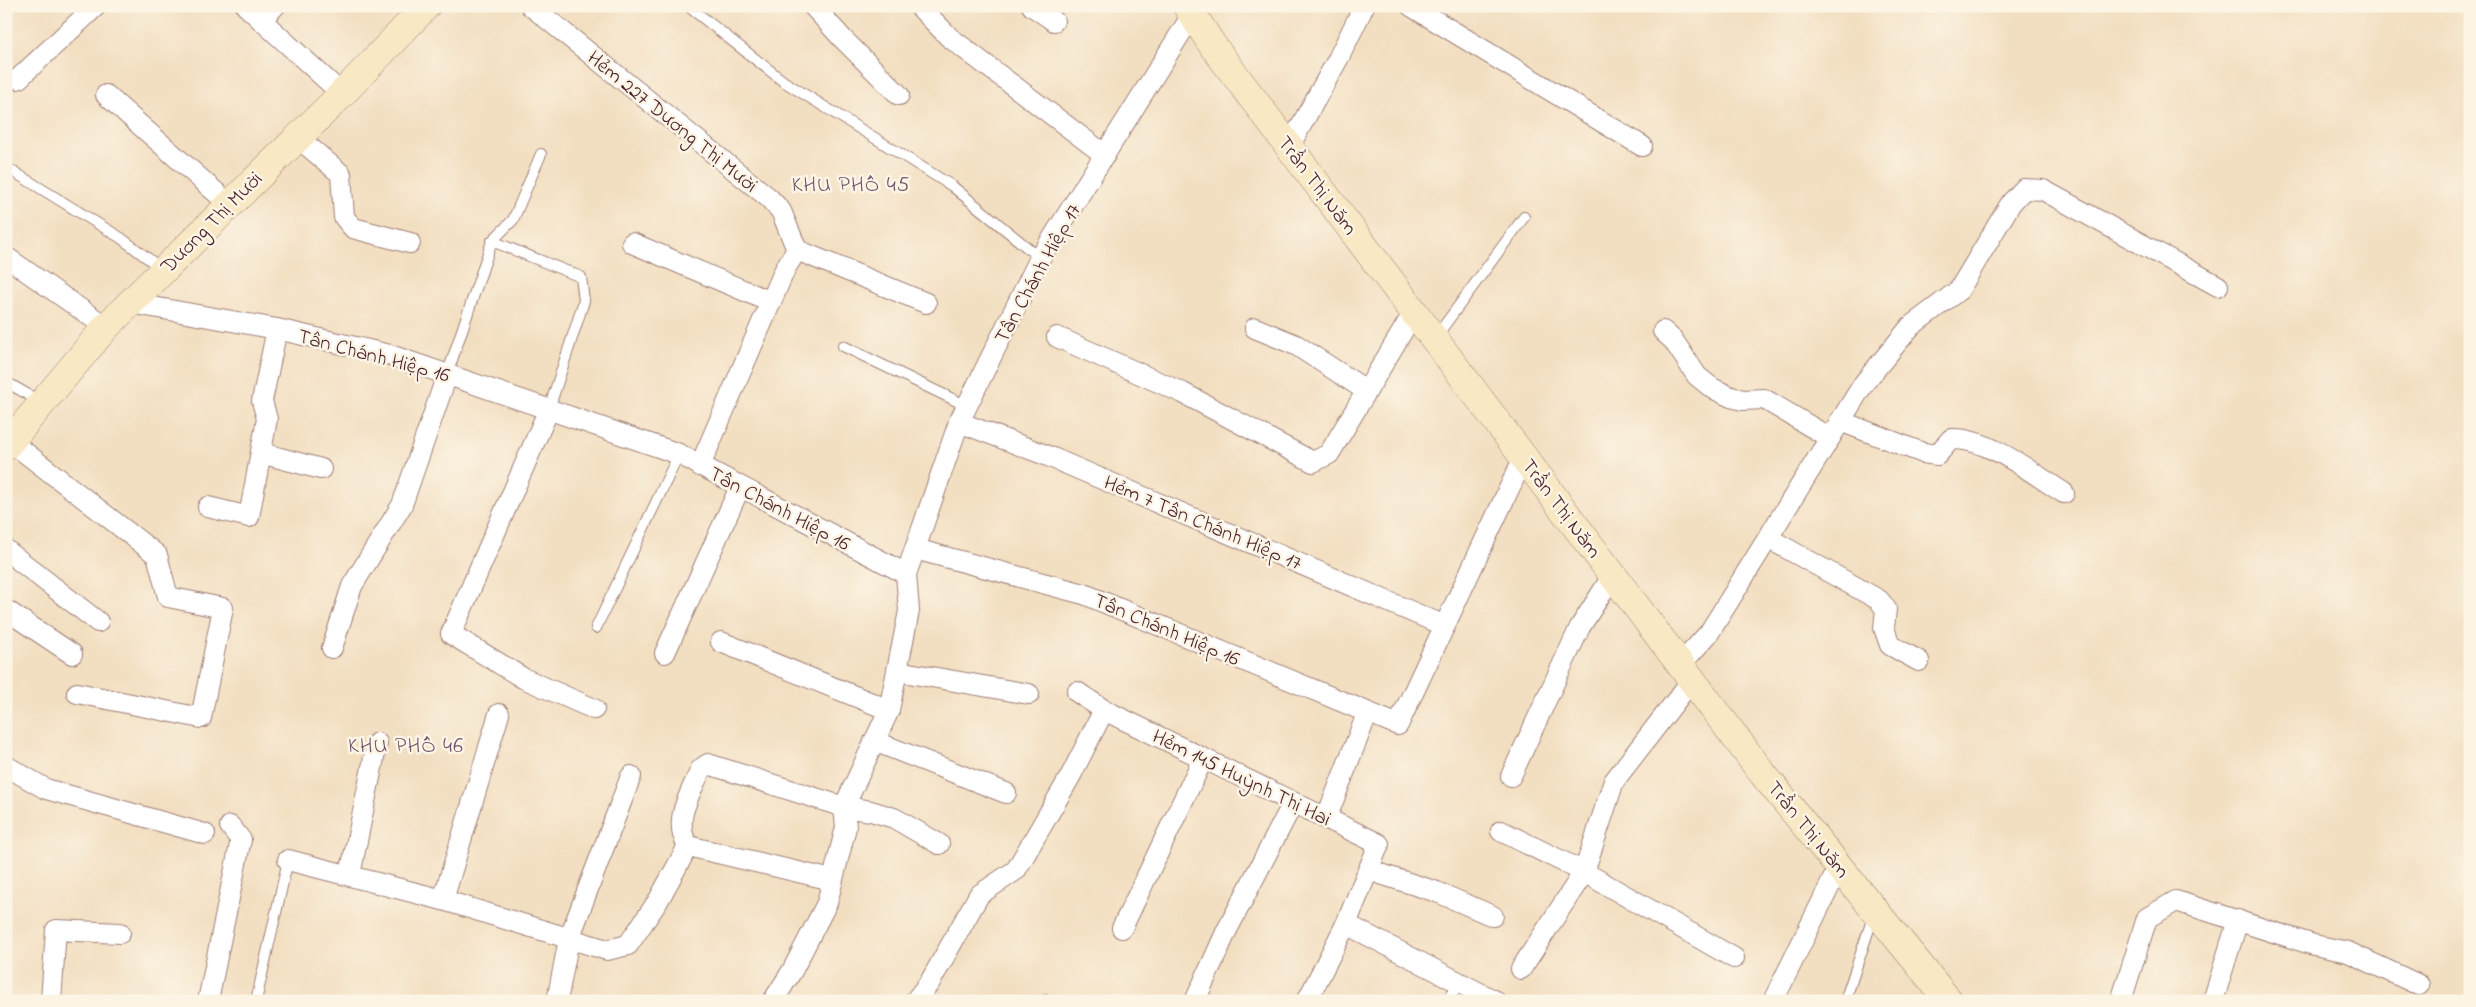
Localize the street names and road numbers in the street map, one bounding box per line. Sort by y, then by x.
street label: Hẻm 227 Dương Thị Mười [579,44,763,202]
street label: Trần Thị Năm [1269,130,1364,242]
street label: Dương Thị Mười [154,166,272,283]
street label: Tân Chánh Hiệp 17 [988,198,1090,349]
street label: Tân Chánh Hiệp 16 [294,322,453,392]
street label: Trần Thị Năm [1513,453,1608,565]
street label: Tân Chánh Hiệp 16 [703,460,855,560]
street label: Hẻm 7 Tân Chánh Hiệp 17 [1099,468,1306,579]
street label: Tân Chánh Hiệp 16 [1089,587,1244,675]
street label: Hẻm 145 Huỳnh Thị Hai [1146,722,1336,837]
street label: Trần Thị Năm [1759,775,1856,885]

